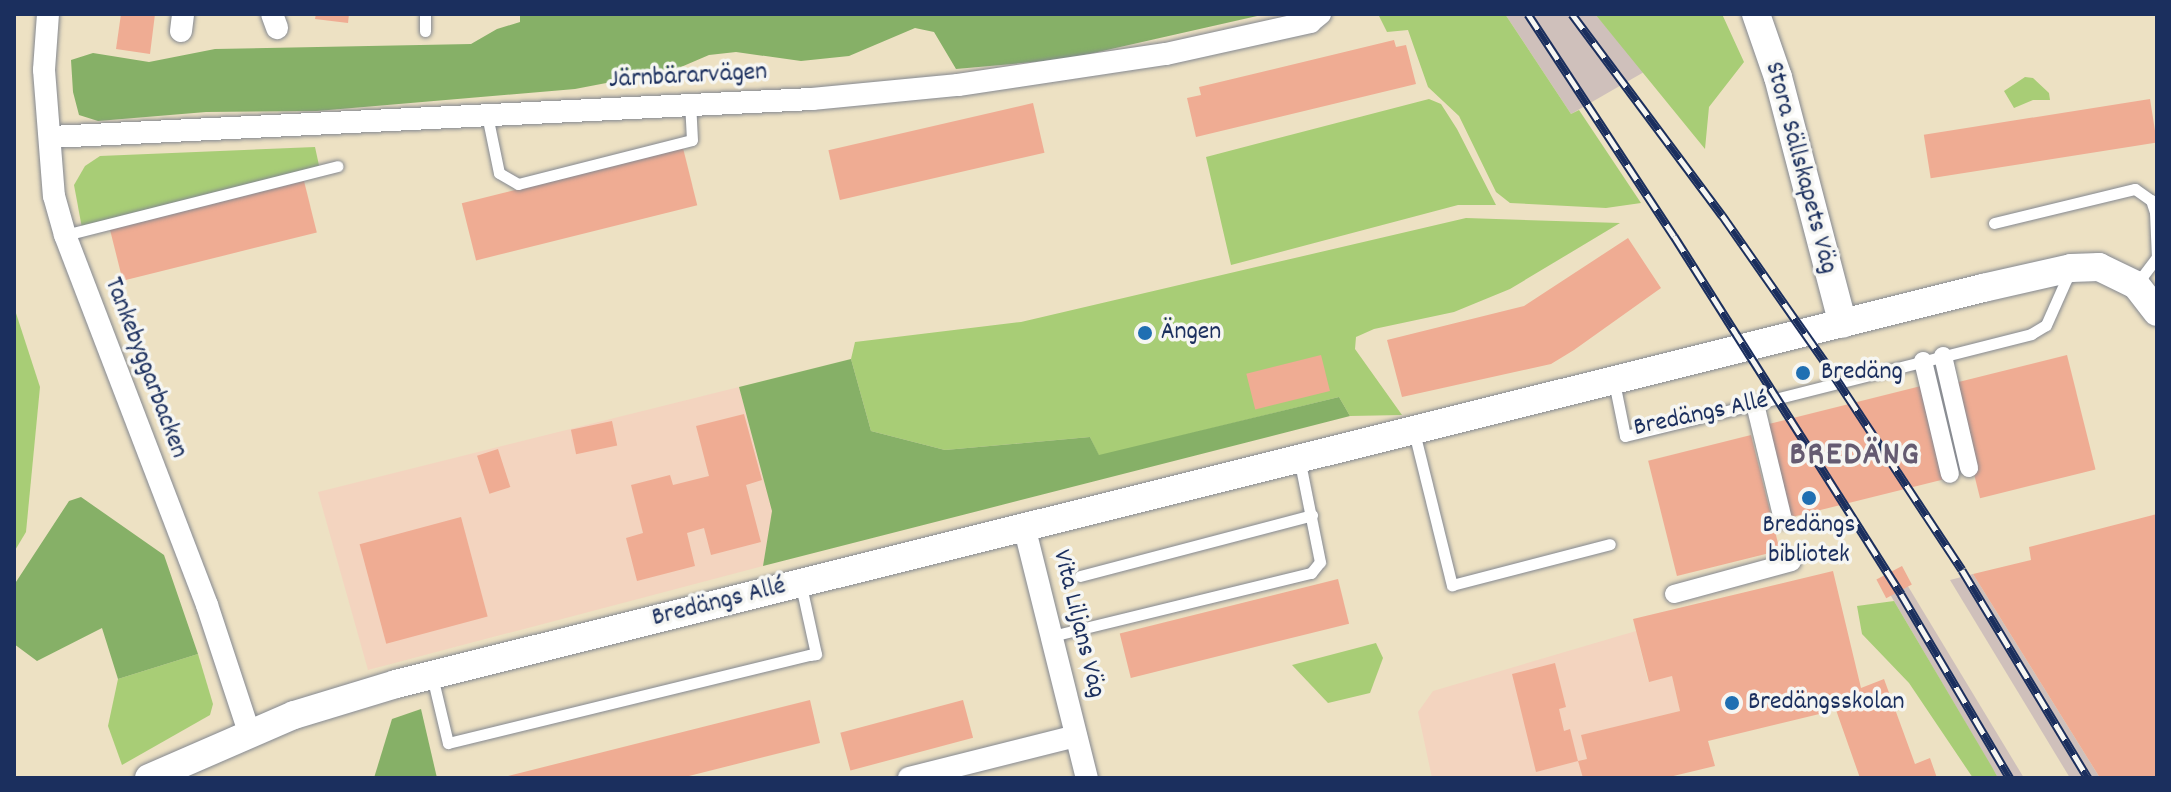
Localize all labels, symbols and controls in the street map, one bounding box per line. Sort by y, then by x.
street label: Järnbärarvägen [608,57,768,97]
street label: Stora Sällskapets Väg [1757,59,1843,277]
street label: Tankebyggarbacken [96,273,194,463]
place label: Ängen [1161,317,1221,349]
marker: Ängen [1136,324,1154,342]
place label: Bredäng [1821,357,1903,389]
marker: Bredäng [1792,362,1814,384]
street label: Bredängs Allé [1631,386,1771,444]
district label: BREDÄNG [1789,437,1921,477]
marker: Bredängs bibliotek [1800,489,1818,507]
place label: Bredängs bibliotek [1763,510,1855,572]
street label: Vita Liljans Väg [1045,547,1111,701]
street label: Bredängs Allé [649,571,789,635]
place label: Bredängsskolan [1748,687,1904,719]
marker: Bredängsskolan [1723,694,1741,712]

